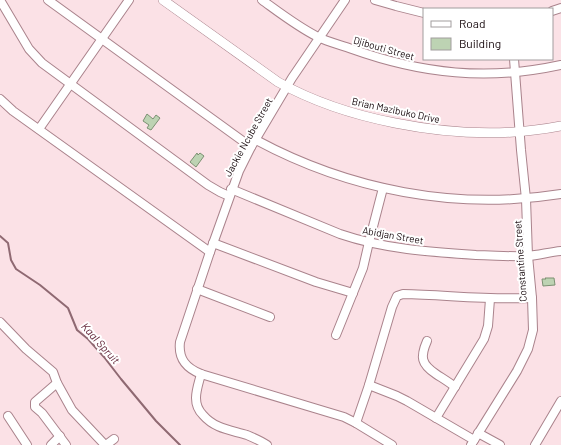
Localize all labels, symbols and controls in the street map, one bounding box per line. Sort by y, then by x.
legend [423,8,553,60]
text: Road [459,16,486,30]
street label: Djibouti Street [352,34,416,63]
text: Building [459,36,501,50]
street label: Jackie Ncube Street [221,95,275,179]
street label: Brian Mazibuko Drive [351,95,441,125]
street label: Constantine Street [511,219,529,302]
street label: Abidjan Street [362,224,425,246]
water label: Kaal Spruit [79,320,123,366]

